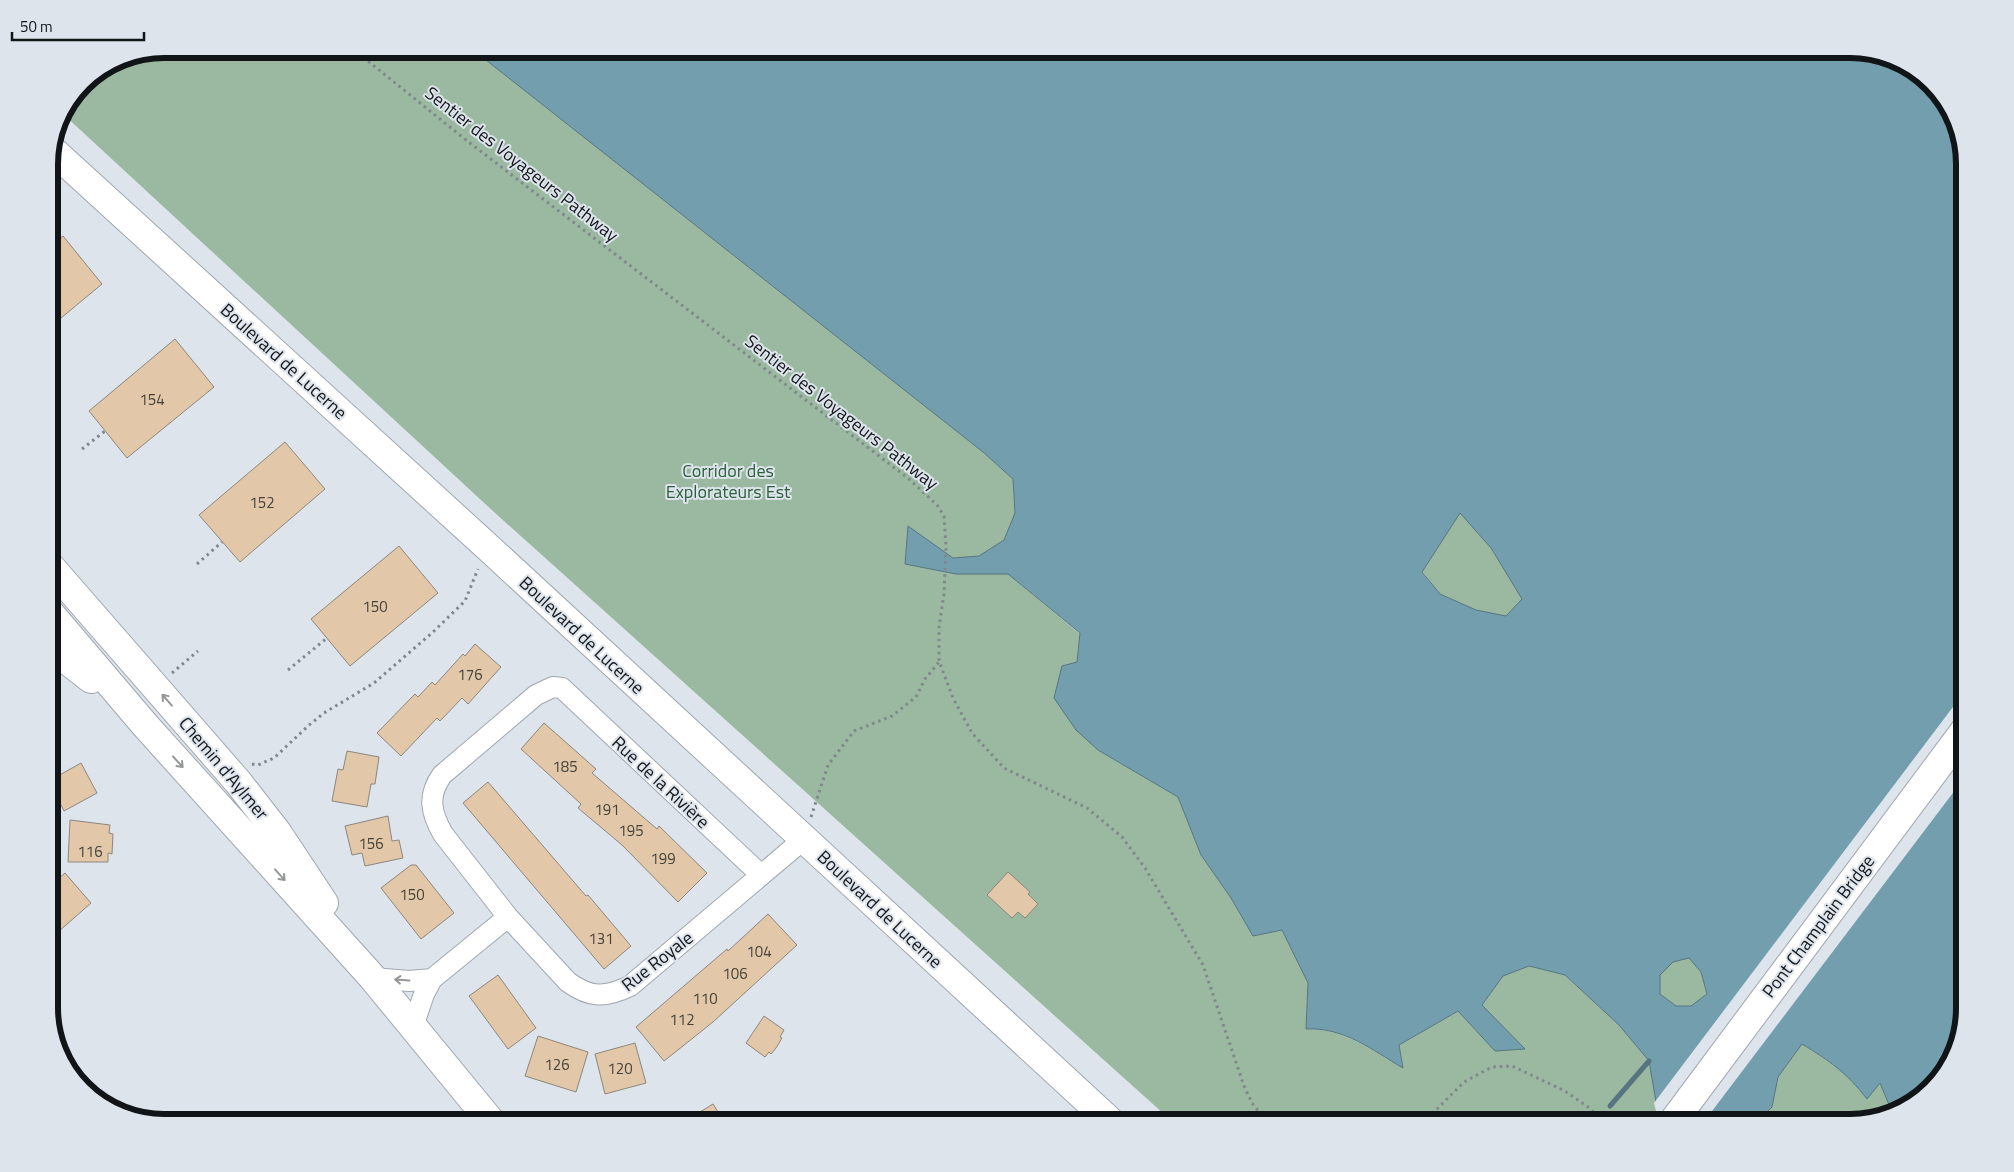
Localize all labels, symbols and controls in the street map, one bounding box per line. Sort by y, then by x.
scale bar [12,10,145,42]
text: 50 m [20,15,53,38]
street label: Sentier des Voyageurs Pathway [420,80,625,248]
street label: Boulevard de Lucerne [214,297,354,425]
street label: Sentier des Voyageurs Pathway [740,328,945,496]
house number: 154 [139,388,165,411]
park label: Corridor des Explorateurs Est [666,457,791,505]
house number: 152 [249,491,275,514]
street label: Boulevard de Lucerne [513,570,651,700]
house number: 150 [362,595,388,618]
house number: 176 [457,663,483,686]
one-way arrow [161,694,173,707]
street label: Chemin d'Aylmer [173,711,275,825]
street label: Rue de la Rivière [606,729,716,835]
one-way arrow [172,755,184,768]
house number: 185 [552,755,578,778]
house number: 191 [594,798,620,821]
house number: 195 [618,819,644,842]
house number: 156 [358,832,384,855]
house number: 116 [77,840,103,863]
street label: Boulevard de Lucerne [811,844,949,974]
house number: 199 [650,847,676,870]
street label: Pont Champlain Bridge [1755,849,1881,1003]
one-way arrow [274,868,286,881]
house number: 150 [399,883,425,906]
street label: Rue Royale [615,924,699,998]
house number: 131 [588,927,614,950]
house number: 104 [746,940,772,963]
house number: 106 [722,962,748,985]
one-way arrow [395,976,411,985]
house number: 110 [692,987,718,1010]
house number: 112 [669,1008,695,1031]
house number: 126 [544,1053,570,1076]
house number: 120 [607,1057,633,1080]

